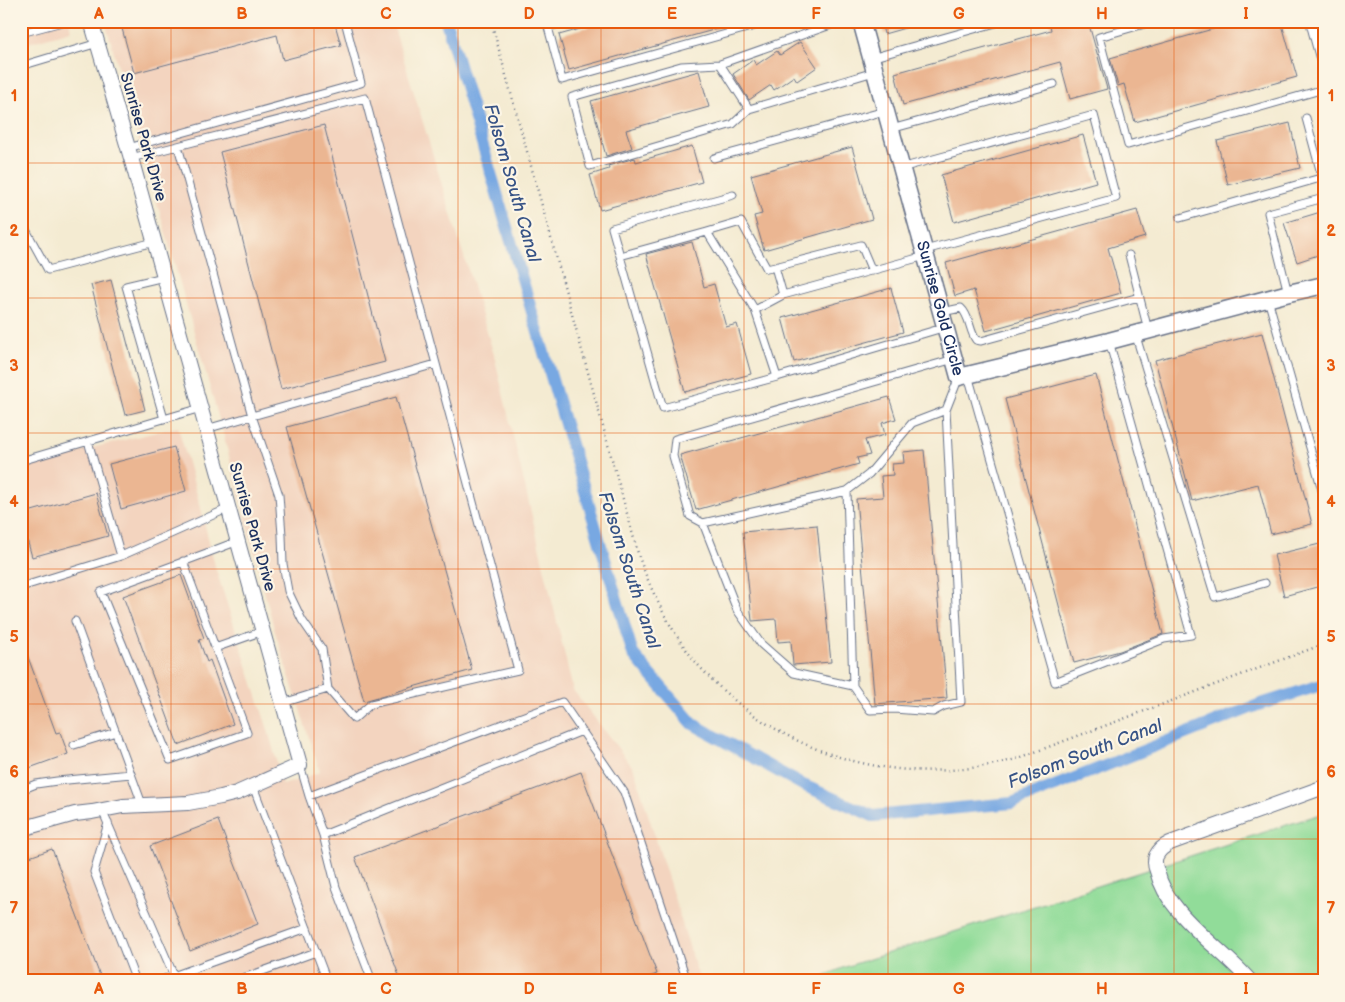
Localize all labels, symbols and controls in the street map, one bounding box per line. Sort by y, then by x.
text: A [93,5,104,24]
text: B [236,5,248,24]
text: C [380,5,392,24]
text: D [523,5,535,24]
text: E [667,5,677,24]
text: F [811,5,821,24]
text: G [953,5,965,24]
text: H [1096,5,1108,24]
text: I [1243,5,1249,24]
street label: Sunrise Park Drive [116,71,171,204]
text: 1 [11,87,17,106]
text: 1 [1328,87,1334,106]
water label: Folsom South Canal [479,101,545,265]
text: 2 [9,222,19,241]
text: 2 [1326,222,1336,241]
street label: Sunrise Gold Circle [912,239,968,378]
text: 3 [9,357,19,376]
text: 3 [1326,357,1336,376]
street label: Sunrise Park Drive [225,461,280,594]
water label: Folsom South Canal [594,489,665,652]
text: 4 [9,493,19,512]
text: 4 [1326,493,1336,512]
text: 5 [9,628,19,647]
text: 5 [1326,628,1336,647]
water label: Folsom South Canal [1005,715,1166,793]
text: 6 [9,763,19,782]
text: 6 [1326,763,1336,782]
text: 7 [10,899,19,918]
text: 7 [1327,899,1336,918]
text: A [93,980,104,999]
text: B [236,980,248,999]
text: C [380,980,392,999]
text: D [523,980,535,999]
text: E [667,980,677,999]
text: F [811,980,821,999]
text: G [953,980,965,999]
text: H [1096,980,1108,999]
text: I [1243,980,1249,999]

